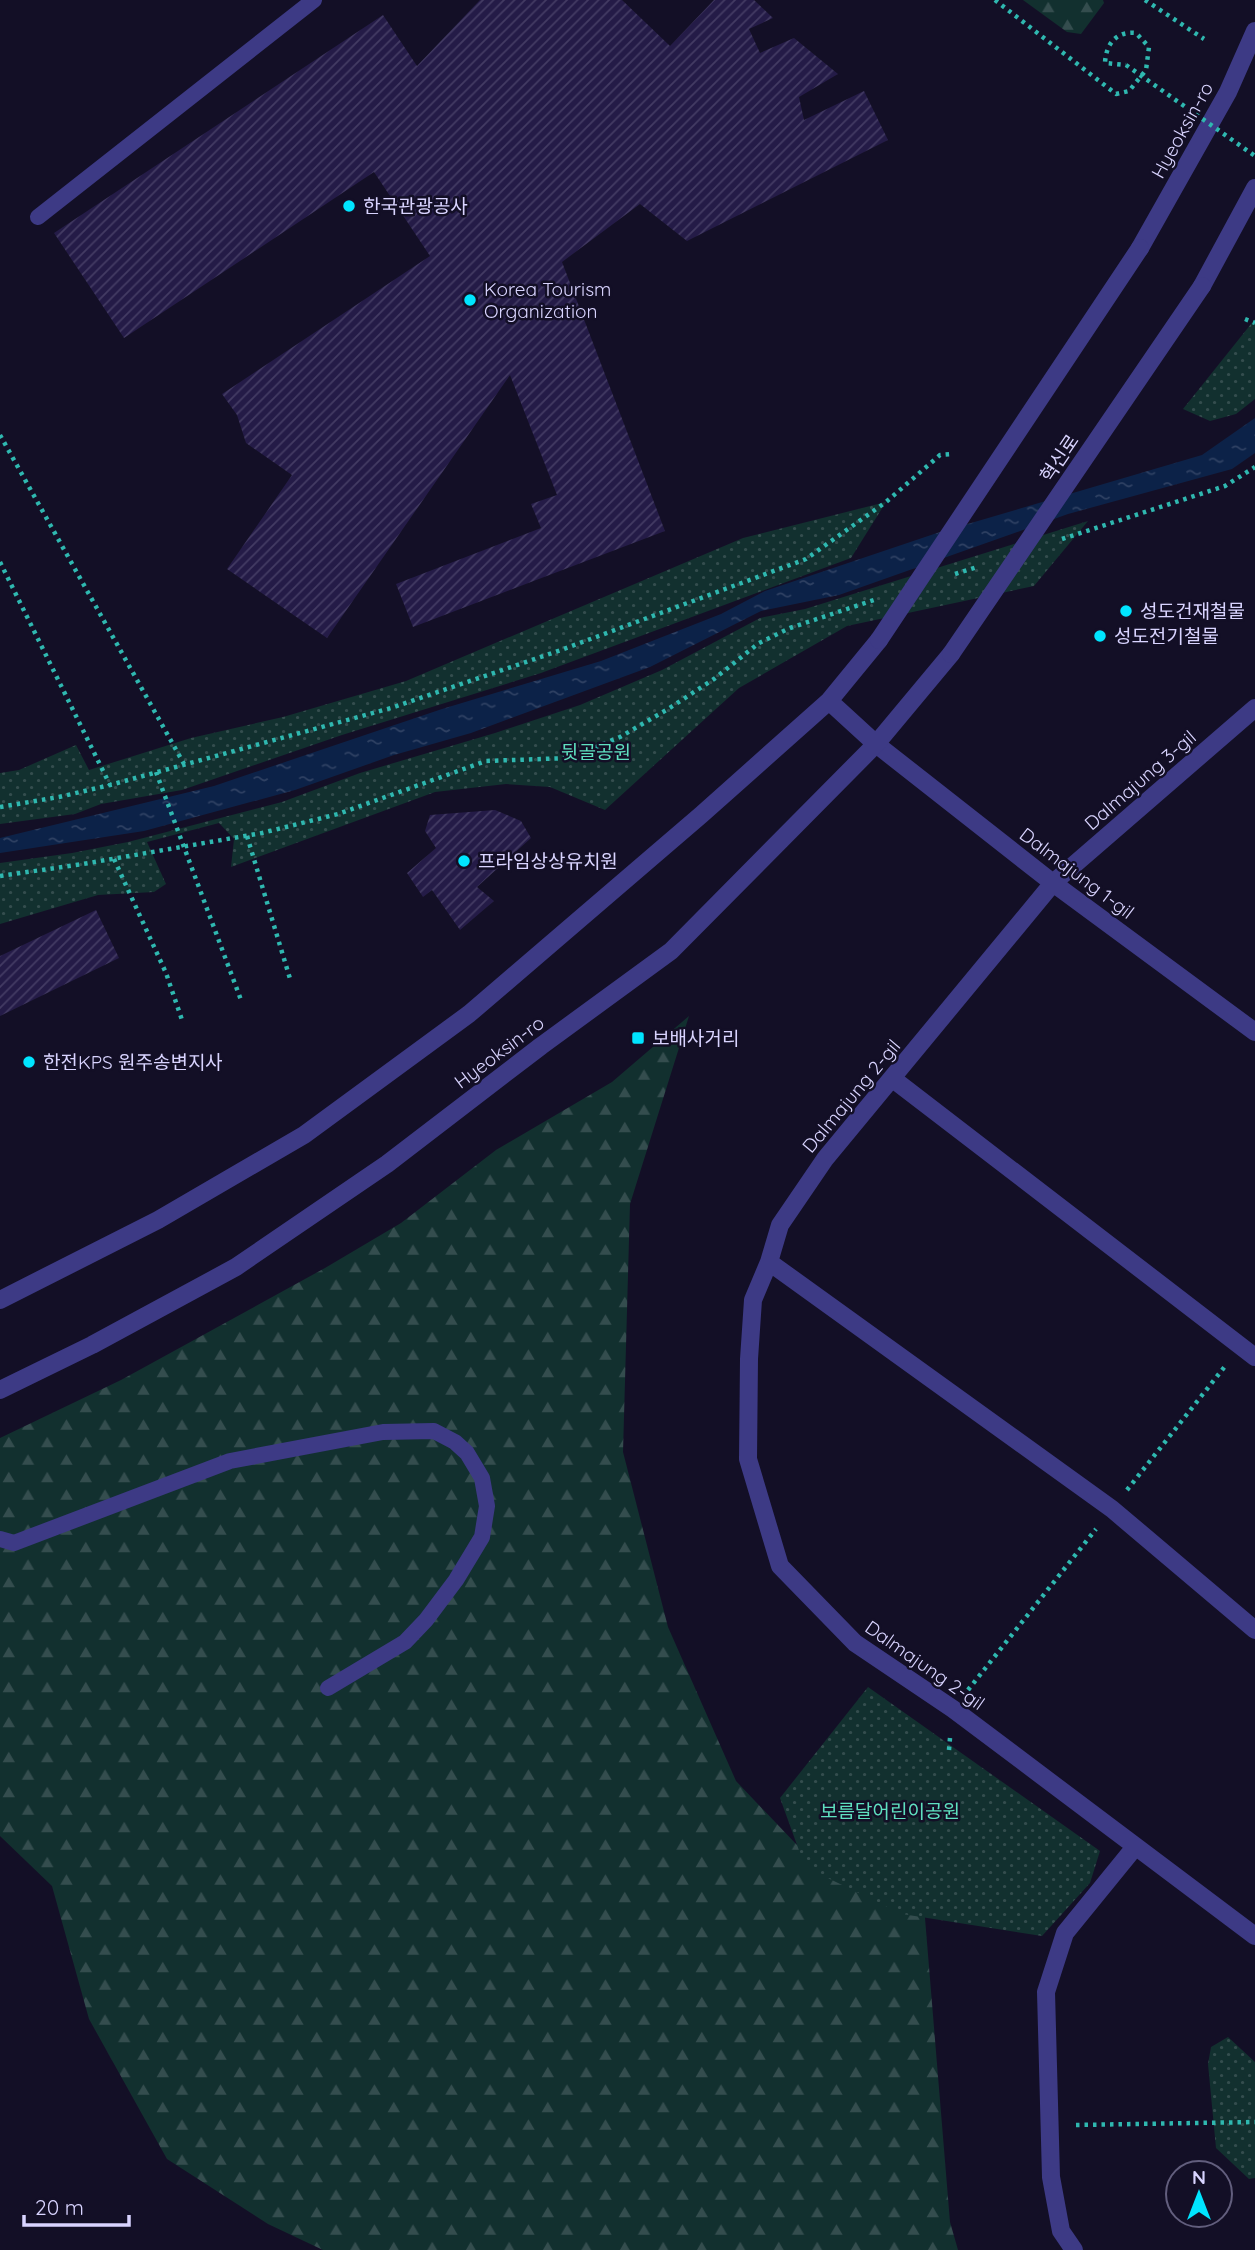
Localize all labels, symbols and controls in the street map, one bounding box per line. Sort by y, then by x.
street label: Hyeoksin-ro [1146,78,1218,182]
place label: 한국관광공사 [363,194,468,218]
marker: 한국관광공사 [341,198,357,214]
place label: Korea Tourism Organization [484,277,611,323]
marker: Korea Tourism Organization [462,292,478,308]
street label: 혁신로 [1034,430,1084,486]
place label: 성도건재철물 [1140,599,1245,623]
marker: 성도건재철물 [1118,603,1134,619]
place label: 성도전기철물 [1114,624,1219,648]
marker: 성도전기철물 [1092,628,1108,644]
street label: Dalmajung 3-gil [1079,725,1201,835]
park label: 뒷골공원 [561,740,631,764]
street label: Dalmajung 1-gil [1015,822,1139,924]
place label: 프라임상상유치원 [478,849,618,873]
marker: 프라임상상유치원 [456,853,472,869]
street label: Hyeoksin-ro [449,1010,549,1094]
place label: 보배사거리 [652,1026,739,1050]
marker: 보배사거리 [630,1030,646,1046]
street label: Dalmajung 2-gil [797,1034,905,1158]
place label: 한전KPS 원주송변지사 [43,1050,223,1074]
marker: 한전KPS 원주송변지사 [21,1054,37,1070]
street label: Dalmajung 2-gil [861,1615,989,1715]
park label: 보름달어린이공원 [820,1799,960,1823]
north arrow [1164,2159,1234,2229]
text: N [1192,2165,1206,2189]
scale bar [24,2184,130,2228]
text: 20 m [35,2194,84,2220]

